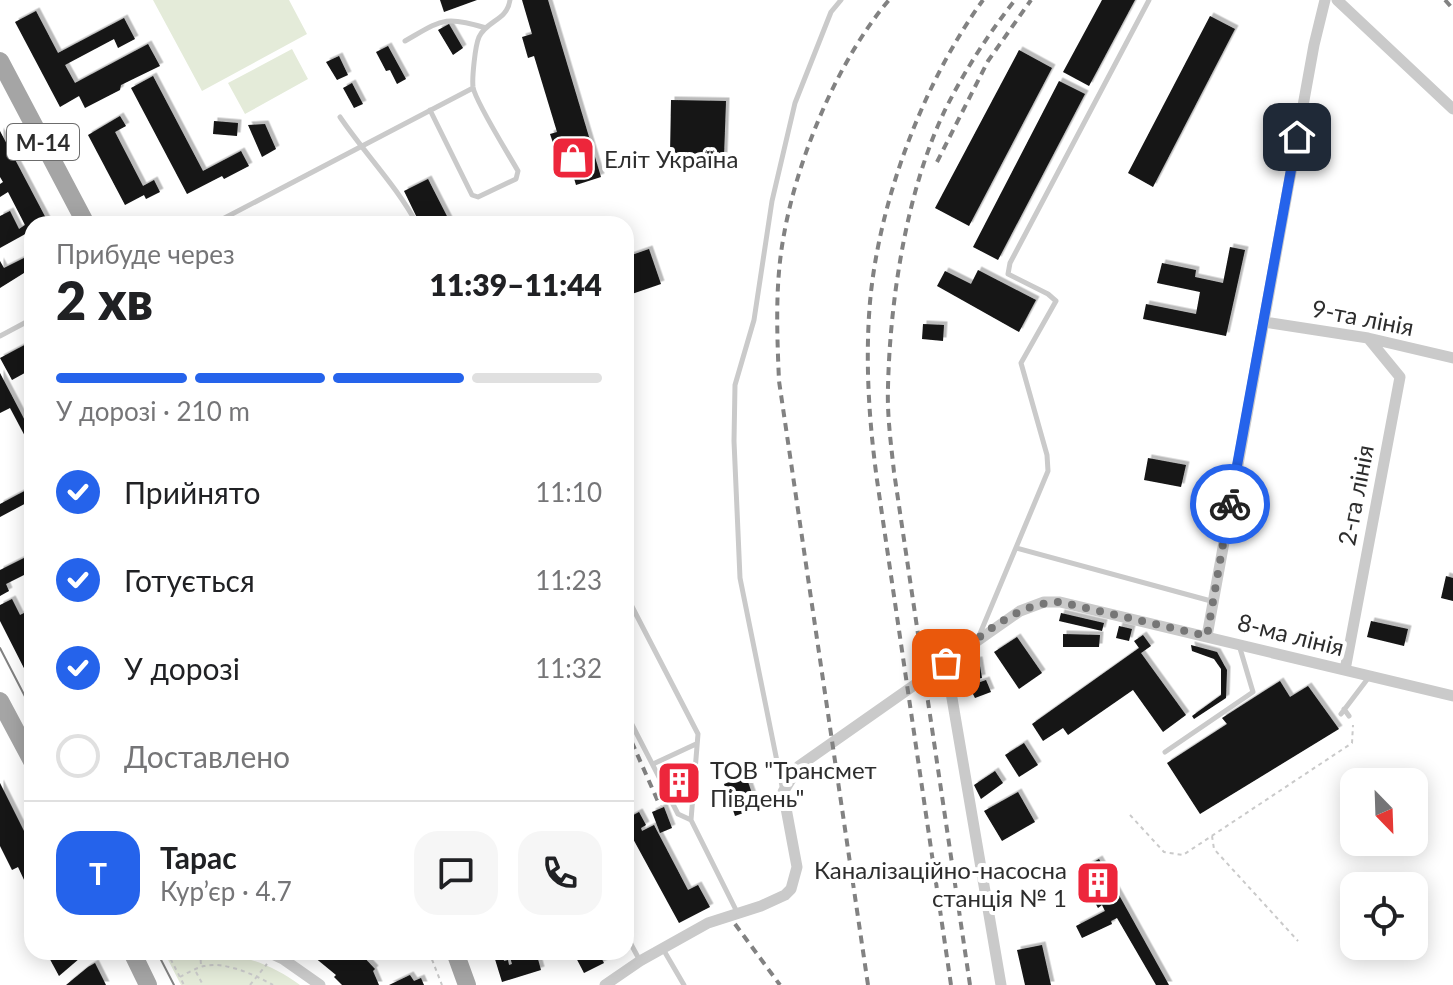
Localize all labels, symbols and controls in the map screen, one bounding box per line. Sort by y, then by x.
pin [1263,103,1331,171]
icon: home [1275,115,1319,159]
road number: М-14 [7,124,79,160]
shop icon: Еліт Україна [549,134,597,182]
place label: Еліт Україна [604,144,738,173]
text: Прибуде через [56,238,235,270]
text: 11:39–11:44 [429,266,602,302]
text: 2 хв [56,269,153,331]
street label: 9-та лінія [1310,293,1416,341]
text: У дорозі · 210 m [56,395,250,427]
street label: 2-га лінія [1331,442,1379,548]
courier [1190,464,1270,544]
icon: check [56,470,100,514]
text: Прийнято [124,474,260,510]
text: 11:10 [535,476,602,508]
icon: bike [1208,482,1252,526]
icon: check [56,558,100,602]
text: Готується [124,562,255,598]
text: 11:23 [535,564,602,596]
street label: 8-ма лінія [1235,607,1347,661]
pin [912,629,980,697]
icon: bag [924,641,968,685]
icon: check [56,646,100,690]
text: У дорозі [124,650,240,686]
text: 11:32 [535,652,602,684]
text: Доставлено [124,738,290,774]
place label: ТОВ "Трансмет Південь" [710,755,877,812]
building icon: ТОВ "Трансмет Південь" [655,759,703,807]
north arrow [1340,768,1428,856]
map controls [1340,768,1428,960]
button: chat [414,831,498,915]
button: phone [518,831,602,915]
text: Тарас [160,839,237,875]
text: Т [89,855,107,891]
place label: Каналізаційно-насосна станція № 1 [814,855,1067,912]
building icon: Каналізаційно-насосна станція № 1 [1074,859,1122,907]
button: locate [1340,872,1428,960]
text: Кур’єр · 4.7 [160,875,292,907]

